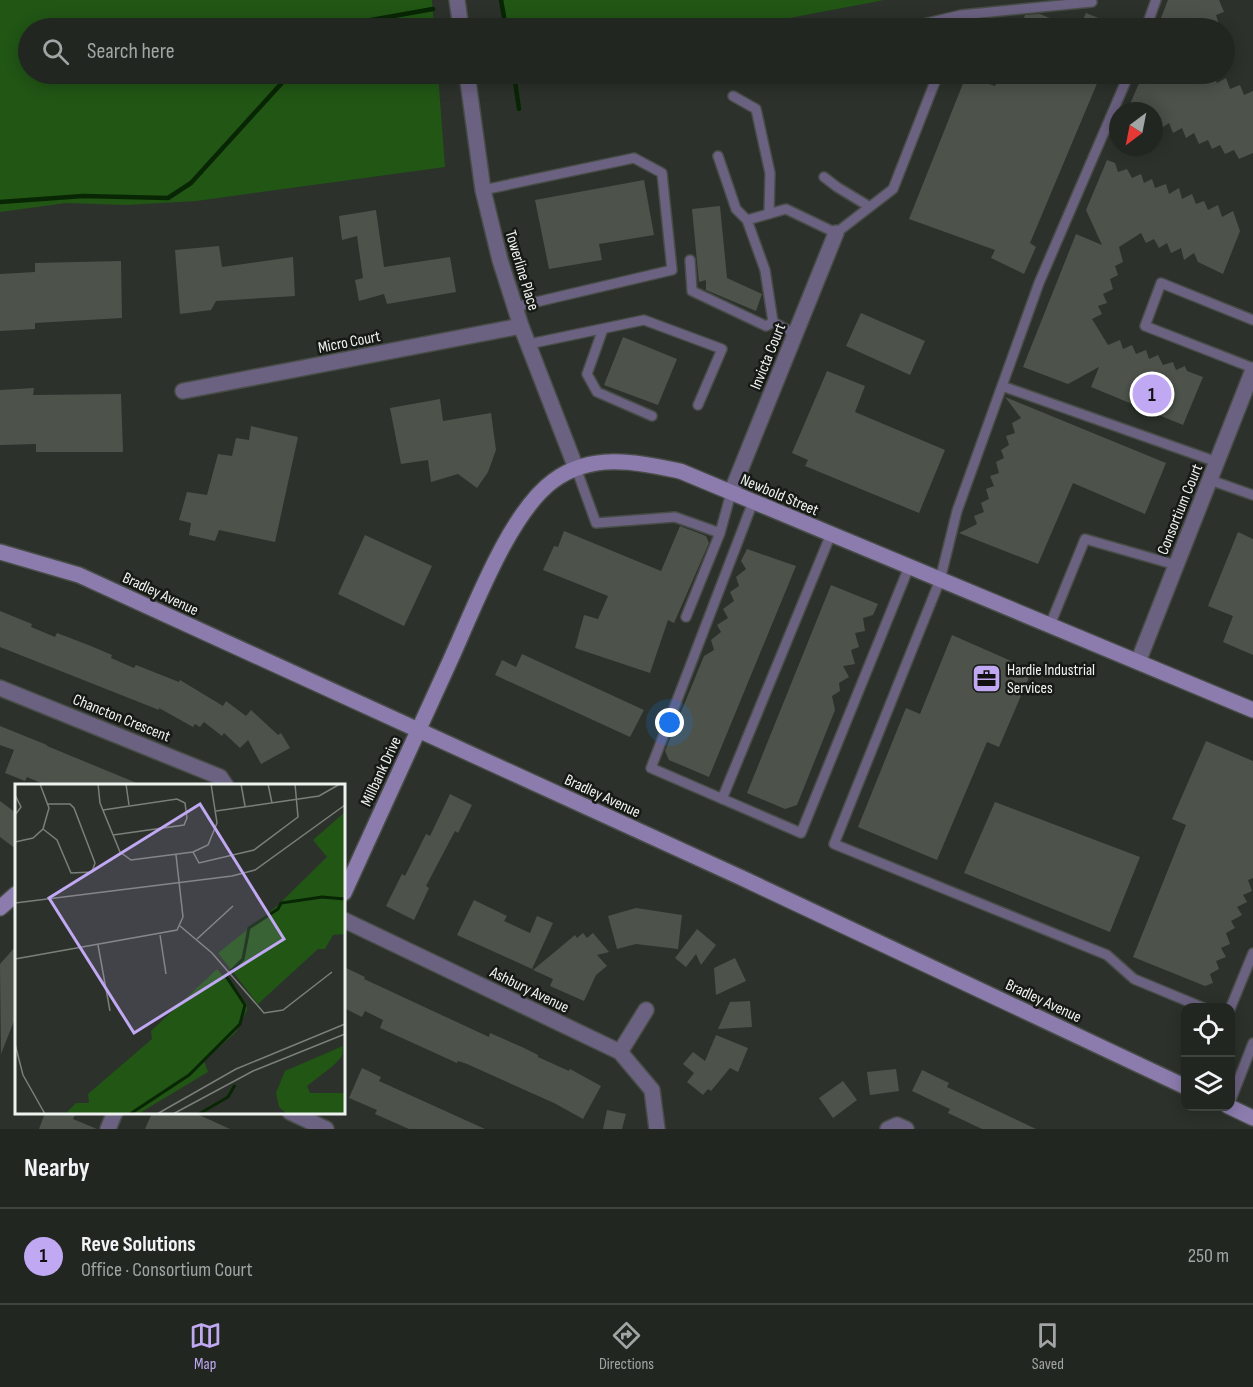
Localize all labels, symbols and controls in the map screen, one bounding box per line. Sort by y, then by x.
search box [18,18,1235,84]
icon: search [39,35,72,68]
text: Search here [87,38,174,65]
north arrow [1109,102,1163,156]
street label: Towerline Place [500,228,543,313]
street label: Invicta Court [747,321,790,392]
street label: Micro Court [317,327,382,358]
pin: 1 [1132,372,1172,416]
street label: Consortium Court [1154,461,1207,558]
street label: Newbold Street [738,470,821,520]
street label: Bradley Avenue [119,569,201,620]
place label: Hardie Industrial Services [1007,661,1095,698]
office icon: Hardie Industrial Services [970,662,1002,694]
street label: Chancton Crescent [70,690,173,747]
your location [655,708,684,737]
street label: Millbank Drive [357,734,406,809]
street label: Bradley Avenue [561,771,643,822]
inset map [15,784,345,1114]
street label: Ashbury Avenue [486,963,572,1018]
street label: Bradley Avenue [1002,976,1084,1027]
map controls [1181,1003,1235,1111]
button: locate [1181,1003,1235,1057]
button: layers [1181,1057,1235,1111]
text: Nearby [24,1153,90,1184]
text: Reve Solutions [81,1231,196,1258]
text: 1 [40,1244,47,1268]
text: 250 m [1188,1244,1229,1268]
text: Office · Consortium Court [81,1258,253,1282]
tab: Map [189,1319,222,1374]
tab: Directions [599,1319,654,1374]
tab: Saved [1031,1319,1064,1374]

